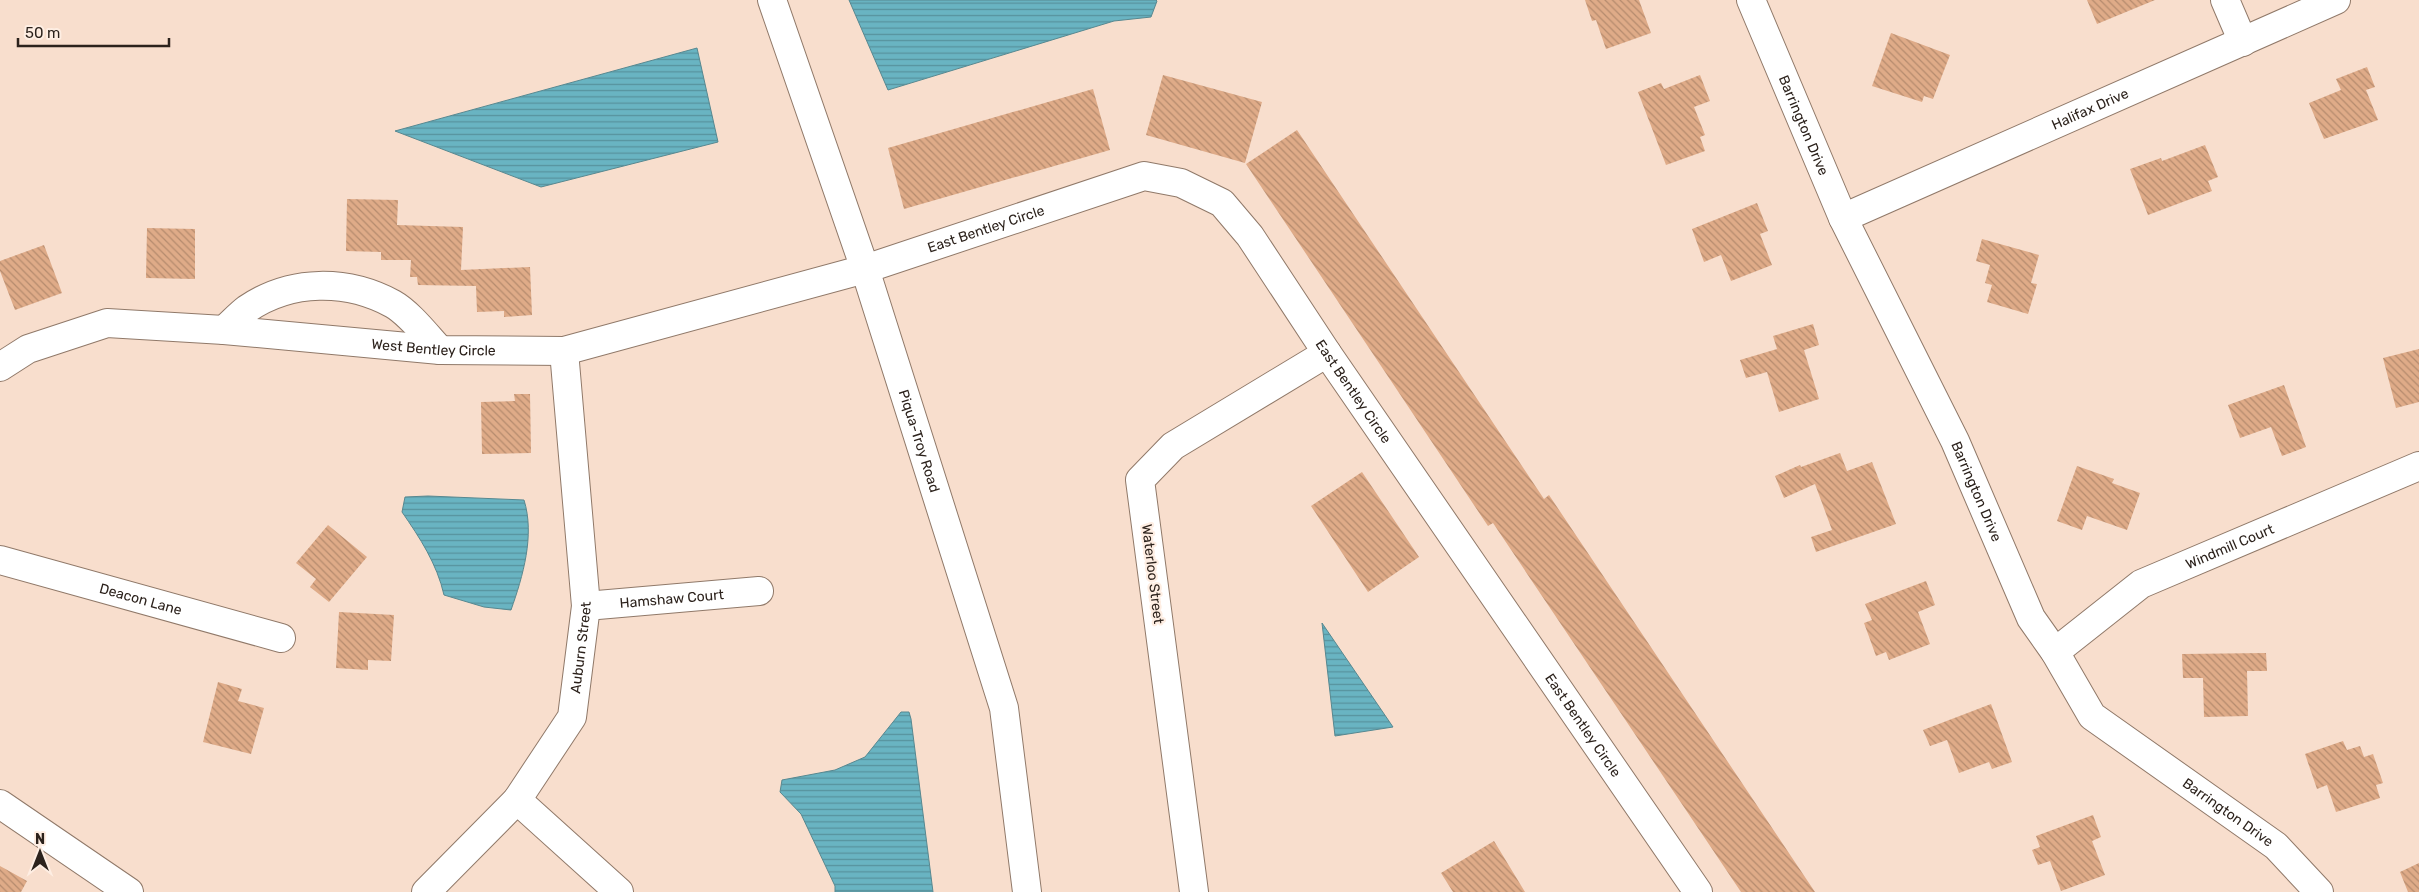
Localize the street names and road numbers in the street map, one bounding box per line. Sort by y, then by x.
street label: Barrington Drive [1775,73,1832,178]
street label: Halifax Drive [2049,85,2131,134]
street label: East Bentley Circle [925,202,1047,257]
street label: West Bentley Circle [371,336,496,359]
street label: East Bentley Circle [1312,337,1395,447]
street label: Piqua-Troy Road [895,388,943,495]
street label: Barrington Drive [1947,439,2005,544]
street label: Windmill Court [2183,520,2277,573]
street label: Waterloo Street [1138,523,1167,626]
street label: Deacon Lane [97,580,184,619]
street label: Hamshaw Court [619,586,725,612]
street label: Auburn Street [567,600,595,694]
street label: East Bentley Circle [1541,670,1624,781]
street label: Barrington Drive [2179,775,2277,851]

